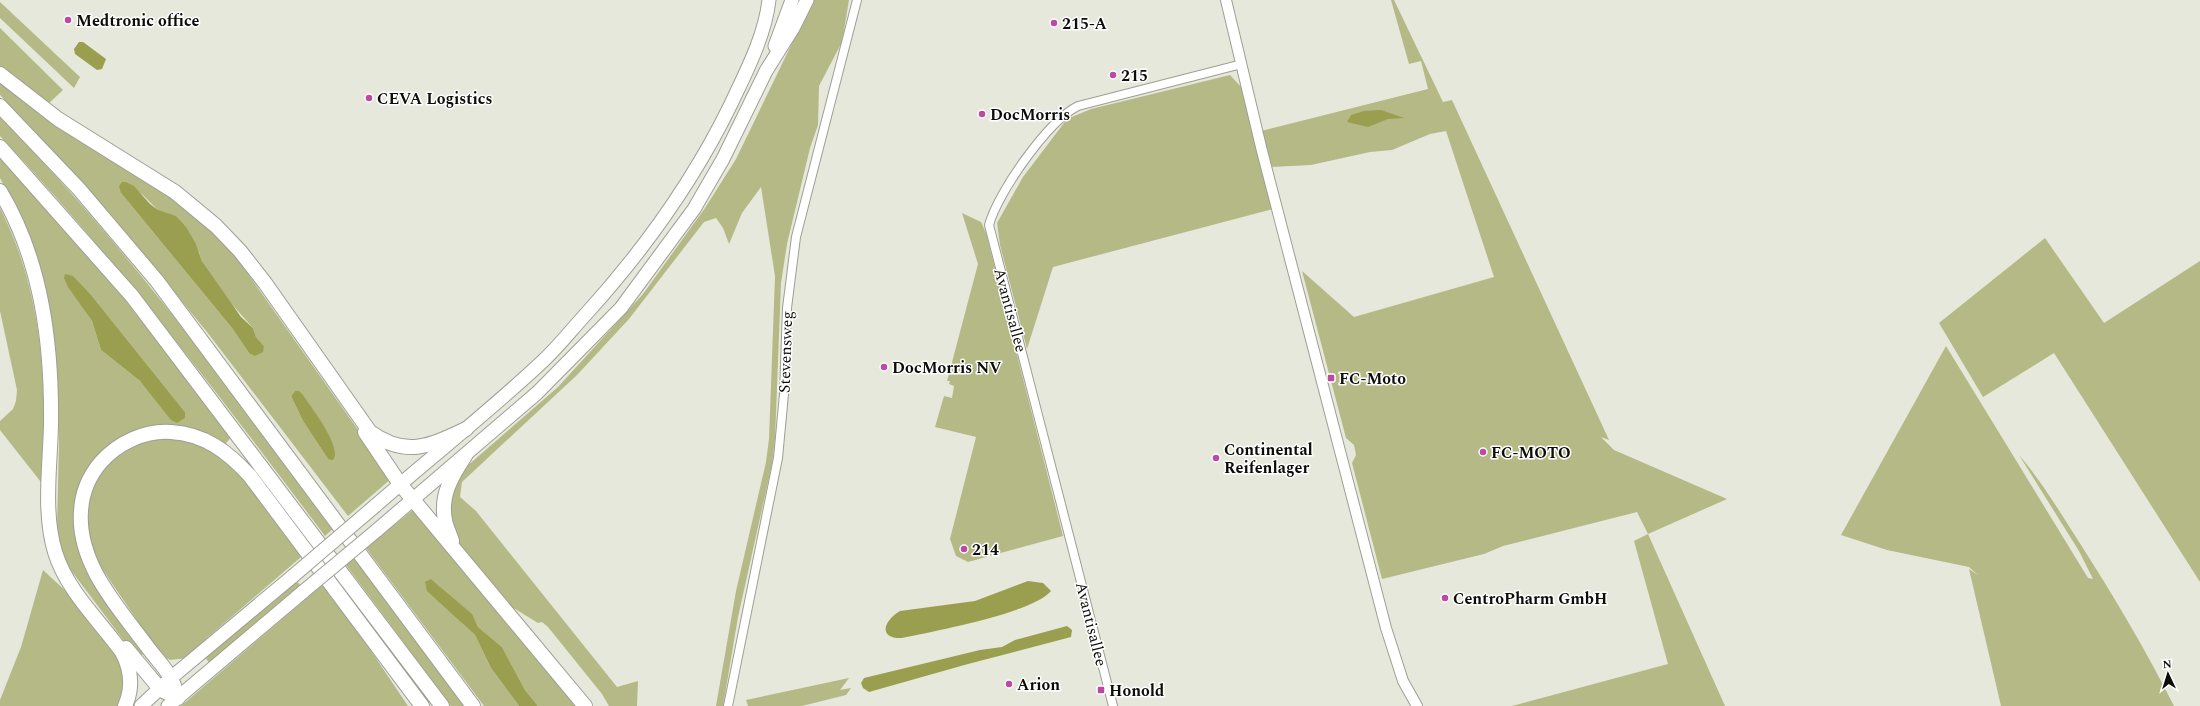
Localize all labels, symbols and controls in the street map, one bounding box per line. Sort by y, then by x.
place label: Medtronic office [76,9,200,33]
place label: 215-A [1062,12,1107,36]
marker: Medtronic office [63,15,73,25]
marker: 215-A [1049,18,1059,28]
place label: 215 [1121,64,1148,88]
marker: 215 [1108,70,1118,80]
place label: CEVA Logistics [377,87,493,111]
marker: CEVA Logistics [364,93,374,103]
place label: DocMorris [990,103,1070,127]
marker: DocMorris [977,109,987,119]
street label: Avantisallee [987,265,1033,355]
street label: Stevensweg [773,311,799,394]
place label: DocMorris NV [892,356,1001,380]
marker: DocMorris NV [879,362,889,372]
place label: FC-Moto [1339,367,1406,391]
marker: FC-Moto [1326,373,1336,383]
place label: Continental Reifenlager [1224,438,1313,480]
place label: FC-MOTO [1491,441,1571,465]
marker: FC-MOTO [1478,447,1488,457]
marker: Continental Reifenlager [1211,453,1221,463]
place label: 214 [972,538,999,562]
marker: 214 [959,544,969,554]
street label: Avantisallee [1069,579,1113,669]
place label: CentroPharm GmbH [1453,587,1607,611]
marker: CentroPharm GmbH [1440,593,1450,603]
north arrow [2148,654,2188,694]
text: N [2162,656,2172,673]
place label: Arion [1017,673,1060,697]
marker: Arion [1004,679,1014,689]
place label: Honold [1109,679,1164,703]
marker: Honold [1096,685,1106,695]

